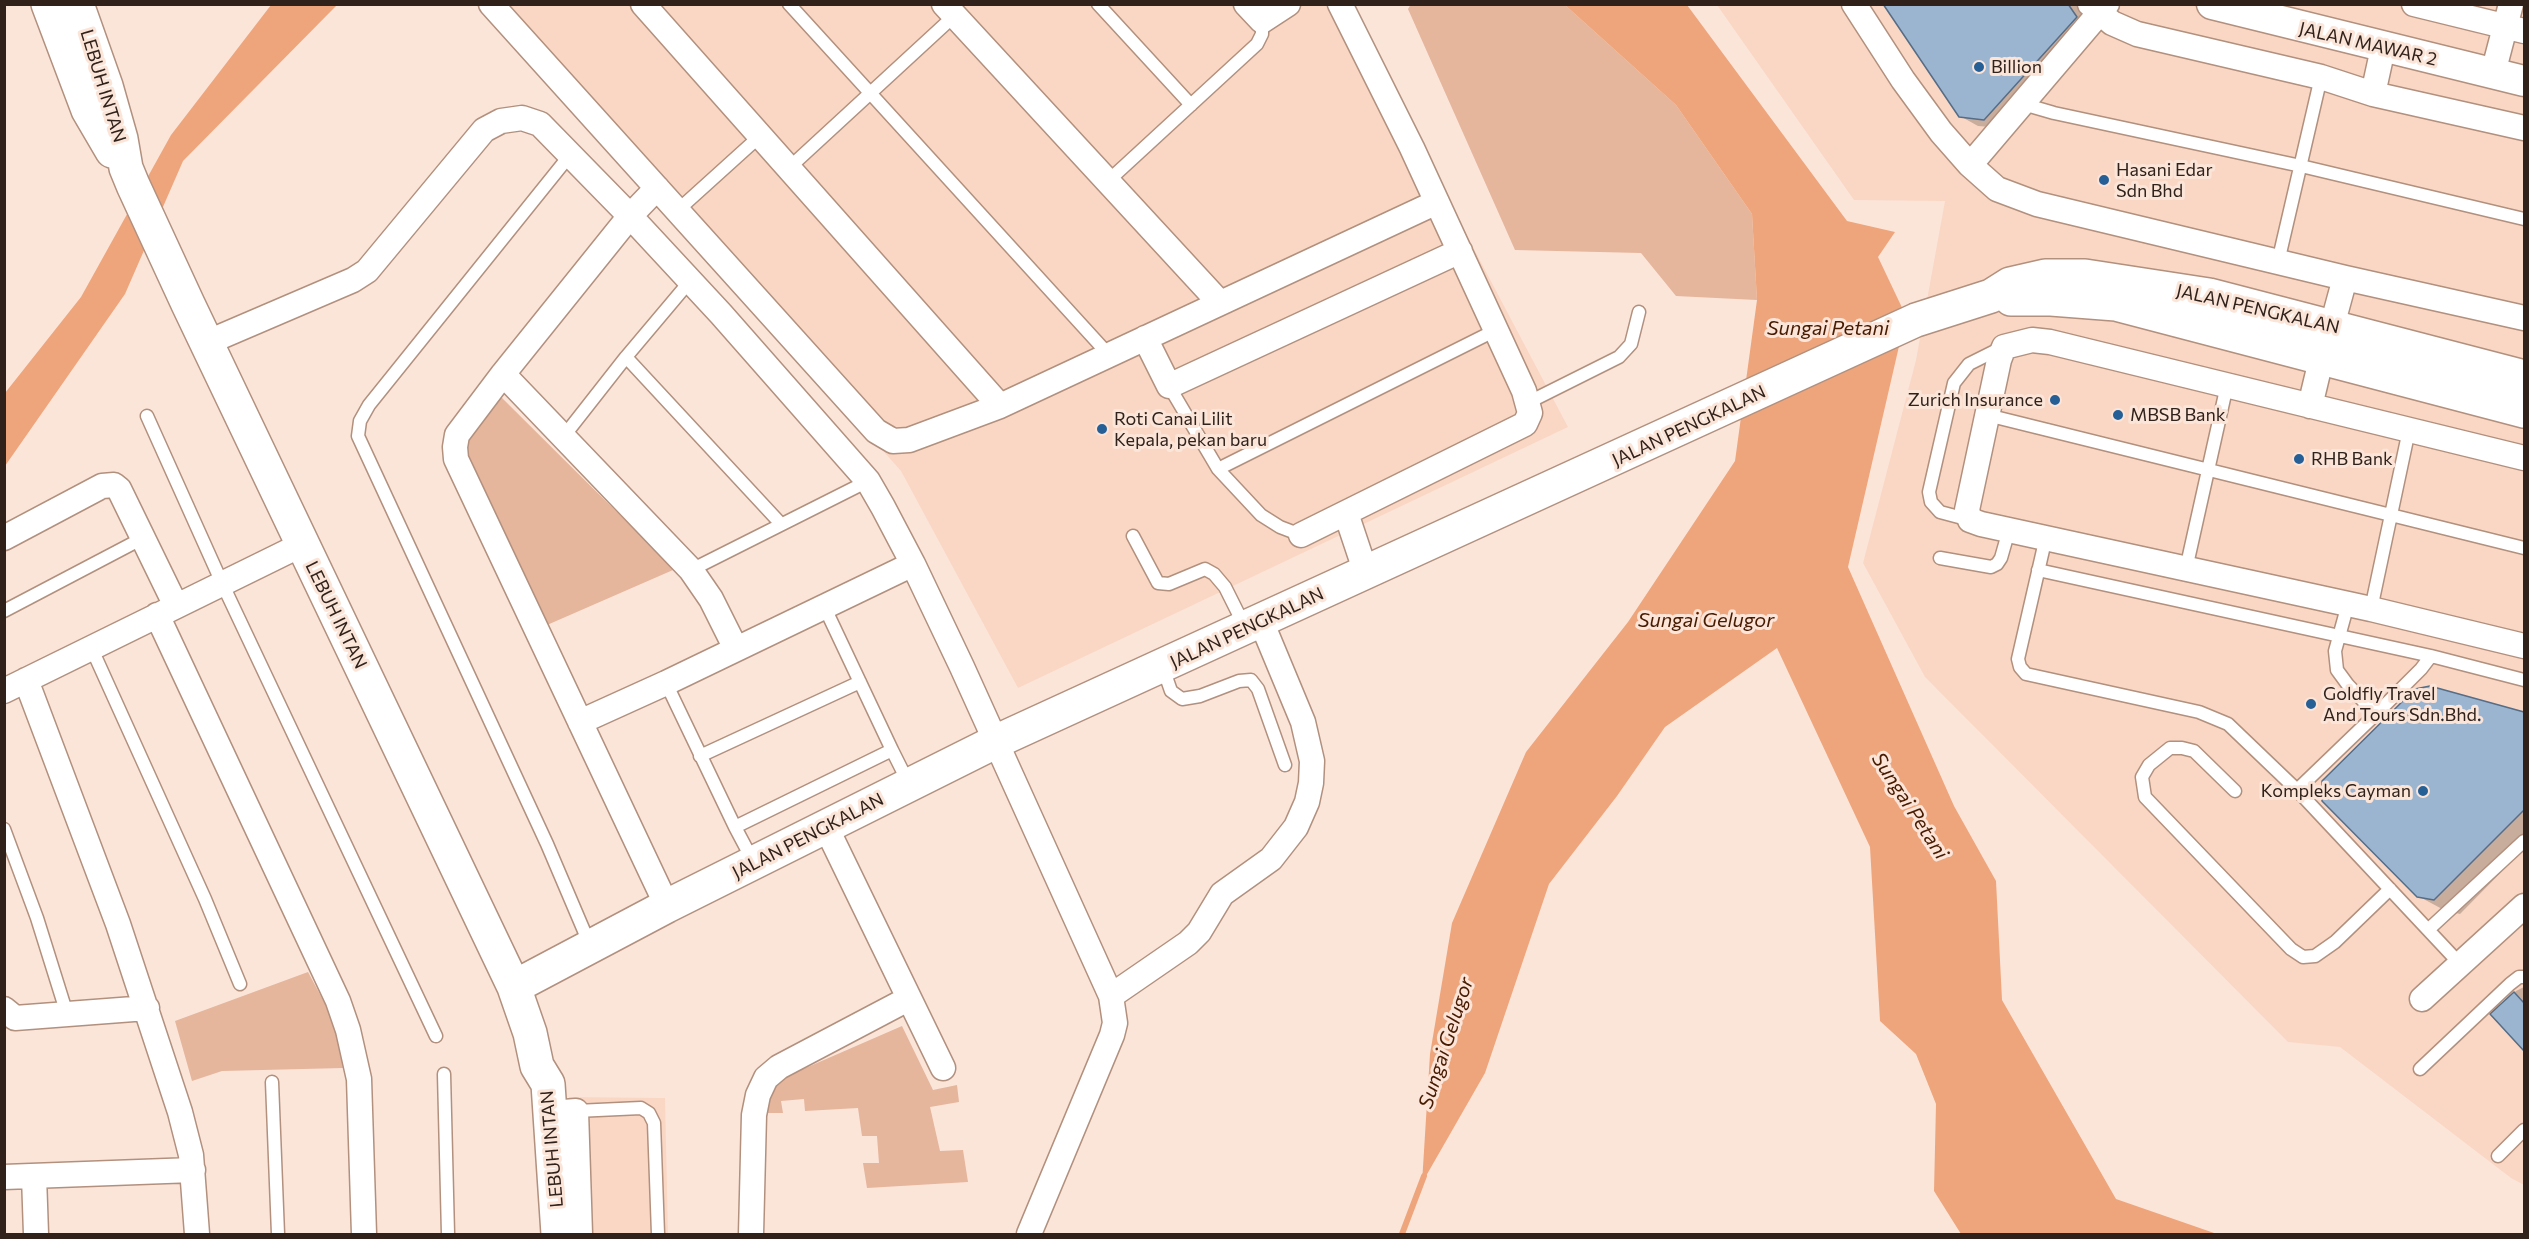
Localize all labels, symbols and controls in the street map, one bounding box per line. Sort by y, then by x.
street label: JALAN MAWAR 2 [2297,18,2439,70]
street label: LEBUH INTAN [76,27,130,145]
place label: Billion [1991,56,2042,78]
marker: Billion [1972,60,1986,74]
place label: Hasani Edar Sdn Bhd [2116,159,2213,201]
marker: Hasani Edar Sdn Bhd [2097,173,2111,187]
street label: JALAN PENGKALAN [2174,280,2342,338]
water label: Sungai Petani [1767,316,1889,340]
street label: JALAN PENGKALAN [1609,381,1769,471]
place label: Zurich Insurance [1908,389,2043,411]
marker: Zurich Insurance [2048,393,2062,407]
place label: MBSB Bank [2130,404,2226,426]
place label: Roti Canai Lilit Kepala, pekan baru [1114,408,1267,450]
marker: MBSB Bank [2111,408,2125,422]
marker: Roti Canai Lilit Kepala, pekan baru [1095,422,1109,436]
place label: RHB Bank [2311,448,2393,470]
marker: RHB Bank [2292,452,2306,466]
street label: LEBUH INTAN [301,558,371,672]
street label: JALAN PENGKALAN [1167,583,1327,673]
water label: Sungai Gelugor [1638,608,1774,632]
place label: Goldfly Travel And Tours Sdn.Bhd. [2323,683,2481,726]
marker: Goldfly Travel And Tours Sdn.Bhd. [2304,697,2318,711]
water label: Sungai Petani [1867,748,1953,864]
place label: Kompleks Cayman [2261,780,2411,802]
marker: Kompleks Cayman [2416,784,2430,798]
street label: JALAN PENGKALAN [729,788,887,884]
water label: Sungai Gelugor [1413,974,1479,1112]
street label: LEBUH INTAN [536,1090,568,1208]

